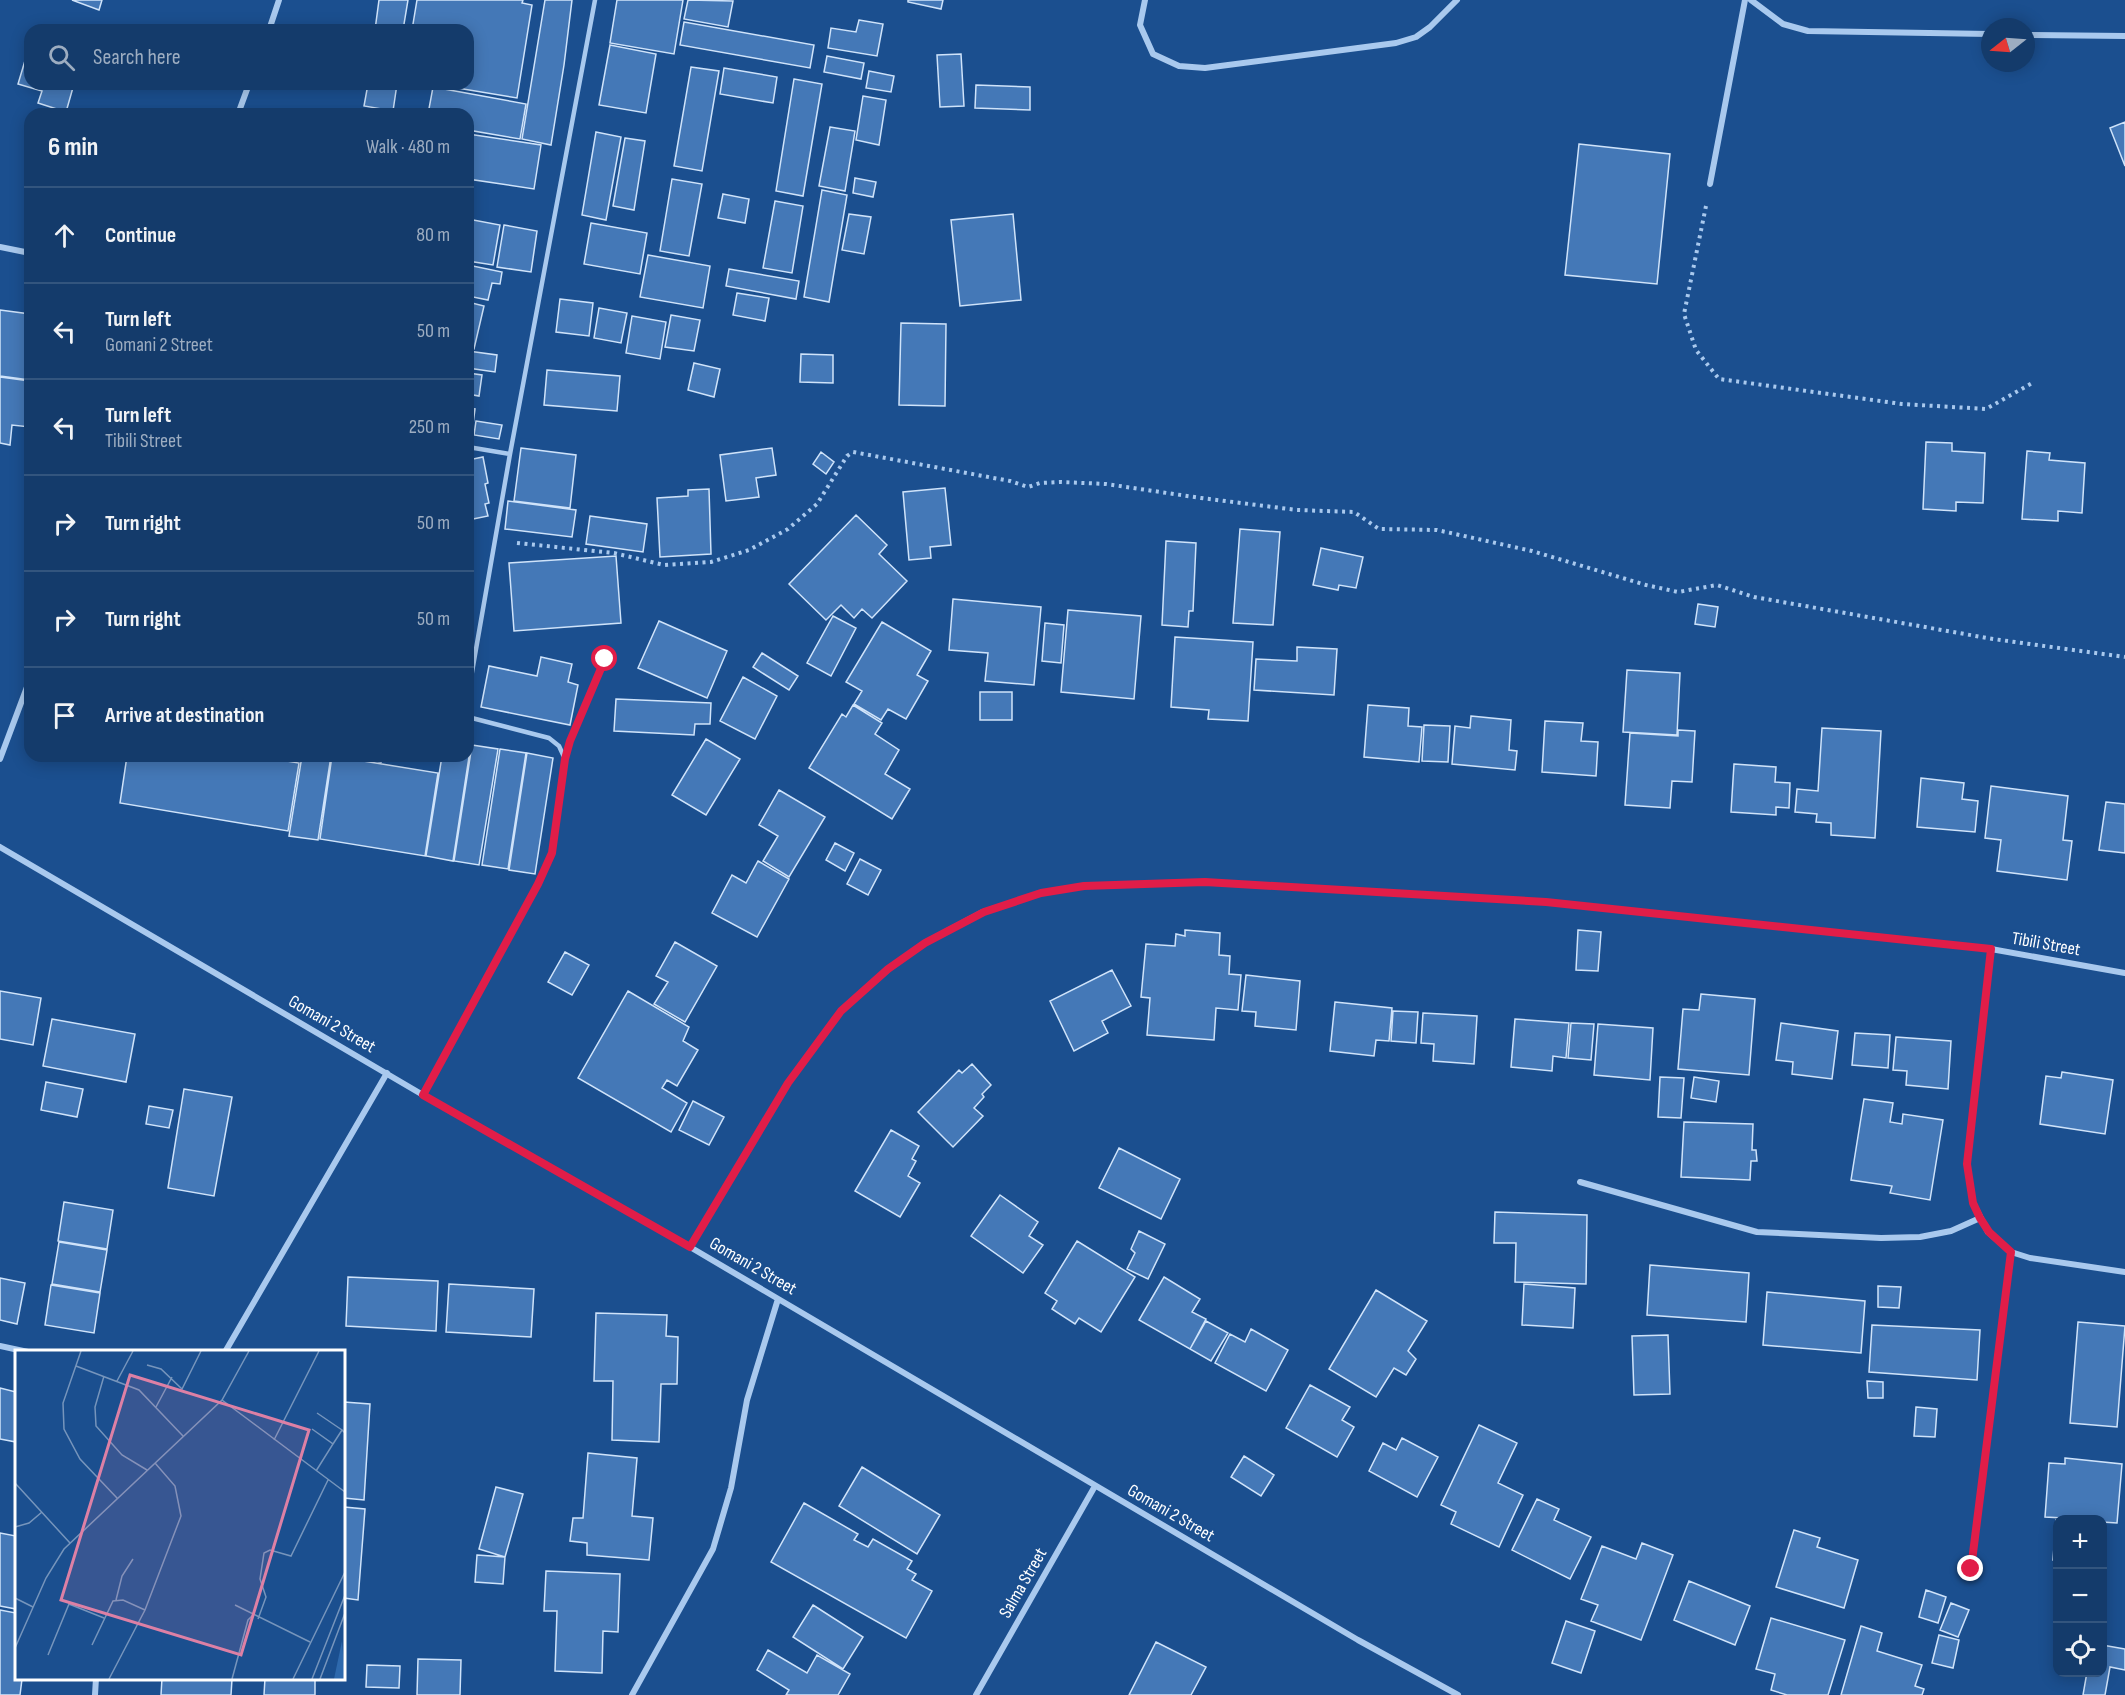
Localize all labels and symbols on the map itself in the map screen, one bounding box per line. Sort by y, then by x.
north arrow [1981,18,2035,72]
route start [591,645,617,671]
street label: Tibili Street [2010,928,2082,960]
street label: Gomani 2 Street [285,991,380,1058]
street label: Gomani 2 Street [706,1233,801,1300]
inset map [15,1350,345,1680]
street label: Gomani 2 Street [1124,1480,1219,1547]
street label: Salma Street [995,1544,1052,1622]
route end [1957,1555,1983,1581]

